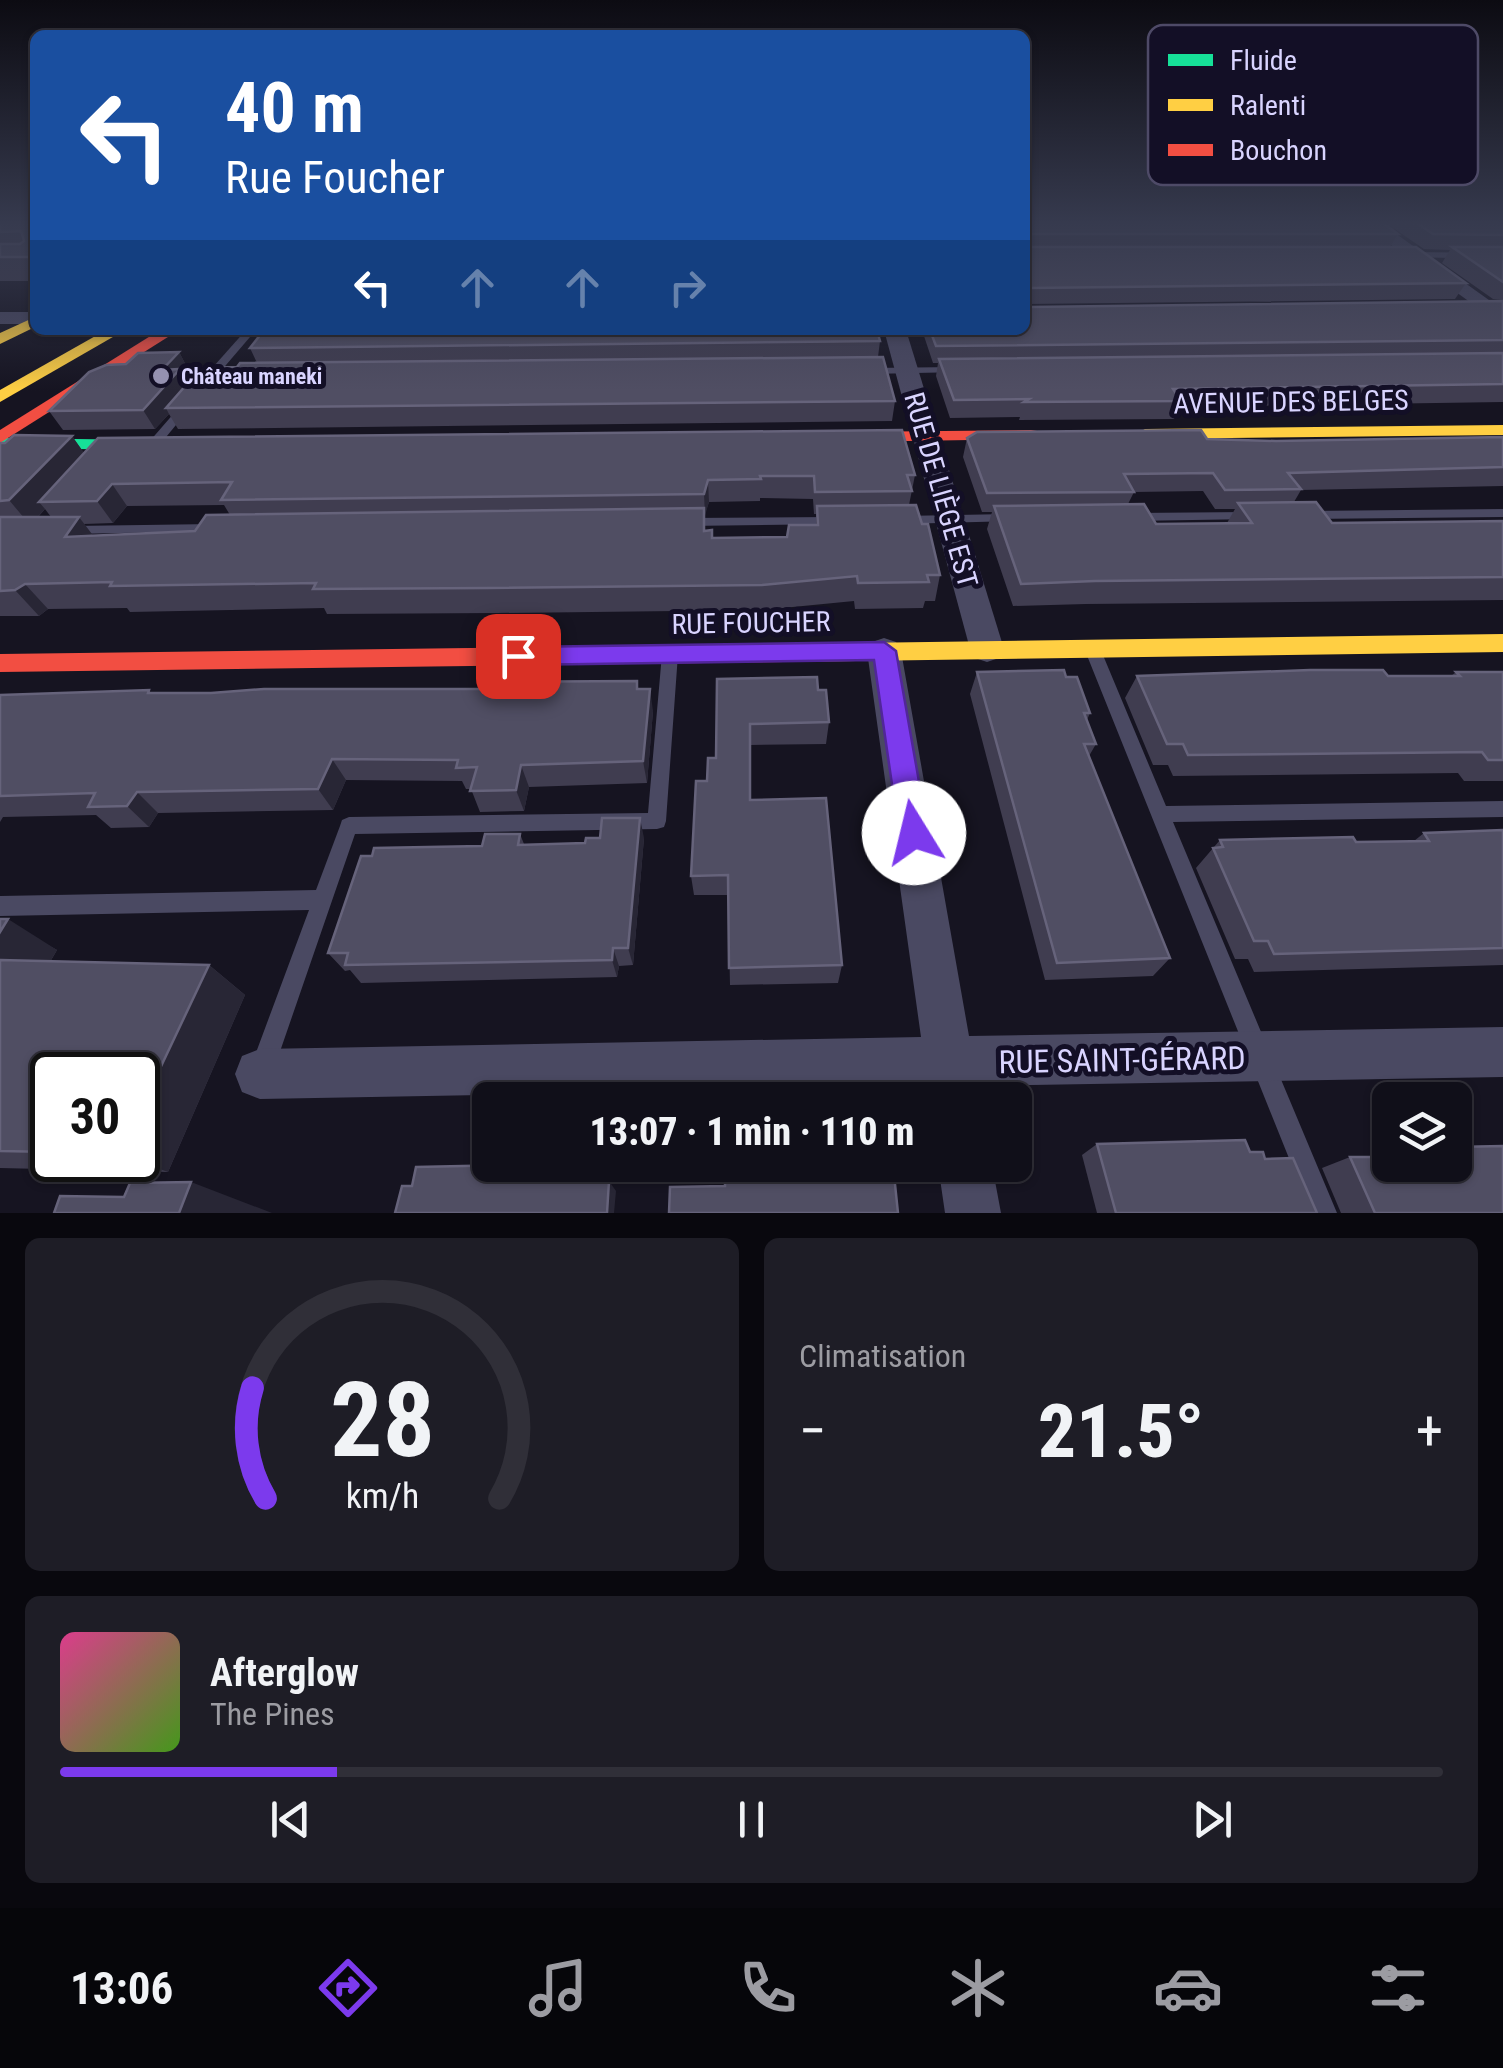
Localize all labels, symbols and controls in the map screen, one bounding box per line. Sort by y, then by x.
legend [1148,25,1478,185]
text: Fluide [1230,44,1297,77]
text: 40 m [225,67,364,149]
icon: left [60,70,190,200]
text: Ralenti [1230,89,1306,122]
text: Bouchon [1230,134,1327,167]
text: Rue Foucher [225,151,445,204]
icon: left [345,260,400,315]
icon: ahead [450,260,505,315]
icon: ahead [555,260,610,315]
icon: right [660,260,715,315]
place label: Château maneki [181,364,322,389]
marker: Château maneki [150,365,172,387]
street label: AVENUE DES BELGES [1173,383,1409,421]
street label: RUE DE LIÈGE EST [897,389,985,591]
street label: RUE FOUCHER [671,605,831,641]
pin [476,614,561,699]
icon: arrive [491,629,546,684]
position arrow [862,781,966,885]
street label: RUE SAINT-GÉRARD [998,1039,1246,1081]
speed limit sign: 30 [30,1052,160,1182]
map controls [1372,1082,1472,1182]
button: layers [1372,1082,1472,1182]
text: 13:07 · 1 min · 110 m [590,1110,914,1154]
text: Climatisation [799,1337,966,1375]
text: 28 [329,1360,435,1481]
text: 21.5° [1038,1387,1204,1475]
text: − [799,1399,827,1463]
text: + [1416,1399,1443,1463]
text: km/h [345,1475,419,1517]
text: Afterglow [210,1651,359,1695]
text: The Pines [210,1695,335,1733]
icon: previous [263,1792,318,1847]
icon: pause [724,1792,779,1847]
icon: next [1185,1792,1240,1847]
icon: directions [313,1953,383,2023]
icon: music [523,1953,593,2023]
icon: phone [733,1953,803,2023]
icon: climate [943,1953,1013,2023]
icon: car [1153,1953,1223,2023]
icon: filters [1363,1953,1433,2023]
text: 13:06 [70,1962,173,2015]

